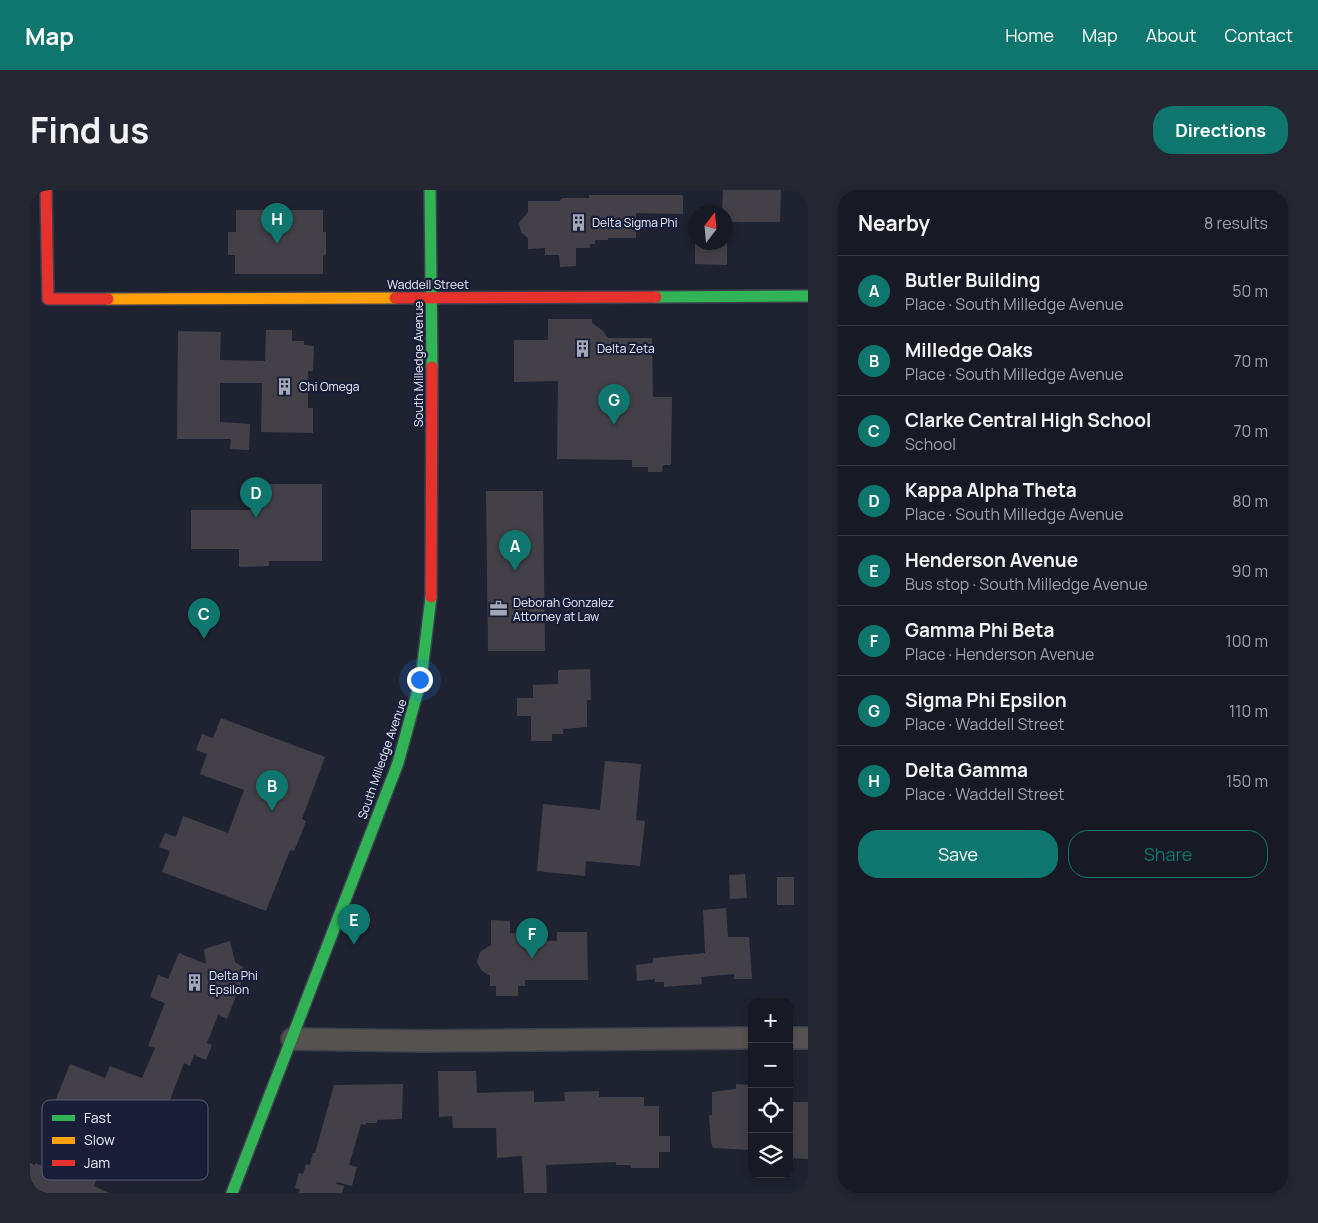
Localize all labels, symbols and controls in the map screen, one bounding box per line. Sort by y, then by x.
text: Map [25,19,74,52]
text: Home [1005,23,1054,47]
text: Map [1082,23,1118,47]
text: About [1146,23,1196,47]
text: Contact [1224,23,1293,47]
text: Find us [30,106,149,154]
button: Directions [1153,106,1288,154]
pin: H [261,203,293,244]
north arrow [688,205,733,250]
text: Nearby [858,209,930,237]
building icon: Delta Sigma Phi [568,212,588,232]
text: 8 results [1204,212,1268,234]
place label: Delta Sigma Phi [592,214,677,231]
text: Butler Building [905,267,1040,293]
street label: Waddell Street [387,276,469,293]
text: A [869,280,879,302]
text: 50 m [1232,280,1268,302]
text: Place · South Milledge Avenue [905,293,1124,315]
street label: South Milledge Avenue [410,301,427,427]
text: Milledge Oaks [905,337,1033,363]
building icon: Delta Zeta [573,338,593,358]
place label: Delta Zeta [597,340,655,357]
text: B [869,350,879,372]
text: 70 m [1233,350,1268,372]
text: Place · South Milledge Avenue [905,363,1124,385]
building icon: Chi Omega [275,376,295,396]
place label: Chi Omega [299,378,360,395]
pin: G [598,384,630,425]
text: Clarke Central High School [905,407,1151,433]
text: C [868,420,880,442]
text: 70 m [1233,420,1268,442]
text: School [905,433,956,455]
pin: D [240,477,272,518]
text: Kappa Alpha Theta [905,477,1077,503]
text: D [868,490,880,512]
text: 80 m [1232,490,1268,512]
text: Place · South Milledge Avenue [905,503,1124,525]
pin: A [499,530,531,571]
text: Henderson Avenue [905,547,1078,573]
text: E [869,560,879,582]
text: 90 m [1232,560,1268,582]
text: Bus stop · South Milledge Avenue [905,573,1148,595]
place label: Deborah Gonzalez Attorney at Law [513,594,614,625]
pin: C [188,598,220,639]
office icon: Deborah Gonzalez Attorney at Law [489,599,509,619]
text: Gamma Phi Beta [905,617,1055,643]
text: F [870,630,878,652]
text: 100 m [1225,630,1268,652]
text: Place · Henderson Avenue [905,643,1094,665]
your location [407,667,433,693]
text: Sigma Phi Epsilon [905,687,1067,713]
street label: South Milledge Avenue [353,697,411,821]
text: G [868,700,880,722]
text: 110 m [1229,700,1268,722]
text: Place · Waddell Street [905,713,1064,735]
text: Delta Gamma [905,757,1028,783]
pin: B [256,770,288,811]
text: H [868,770,880,792]
text: 150 m [1226,770,1268,792]
text: Place · Waddell Street [905,783,1064,805]
button: Save [858,830,1058,878]
button: Share [1068,830,1268,878]
pin: E [338,904,370,945]
pin: F [516,918,548,959]
place label: Delta Phi Epsilon [209,967,258,998]
building icon: Delta Phi Epsilon [185,972,205,992]
map controls [748,998,793,1178]
button: + [748,998,793,1043]
button: − [748,1043,793,1088]
button: locate [748,1088,793,1133]
legend [42,1100,208,1180]
text: Fast [84,1108,112,1127]
text: Slow [84,1130,115,1149]
button: layers [748,1133,793,1178]
text: Jam [84,1153,110,1172]

